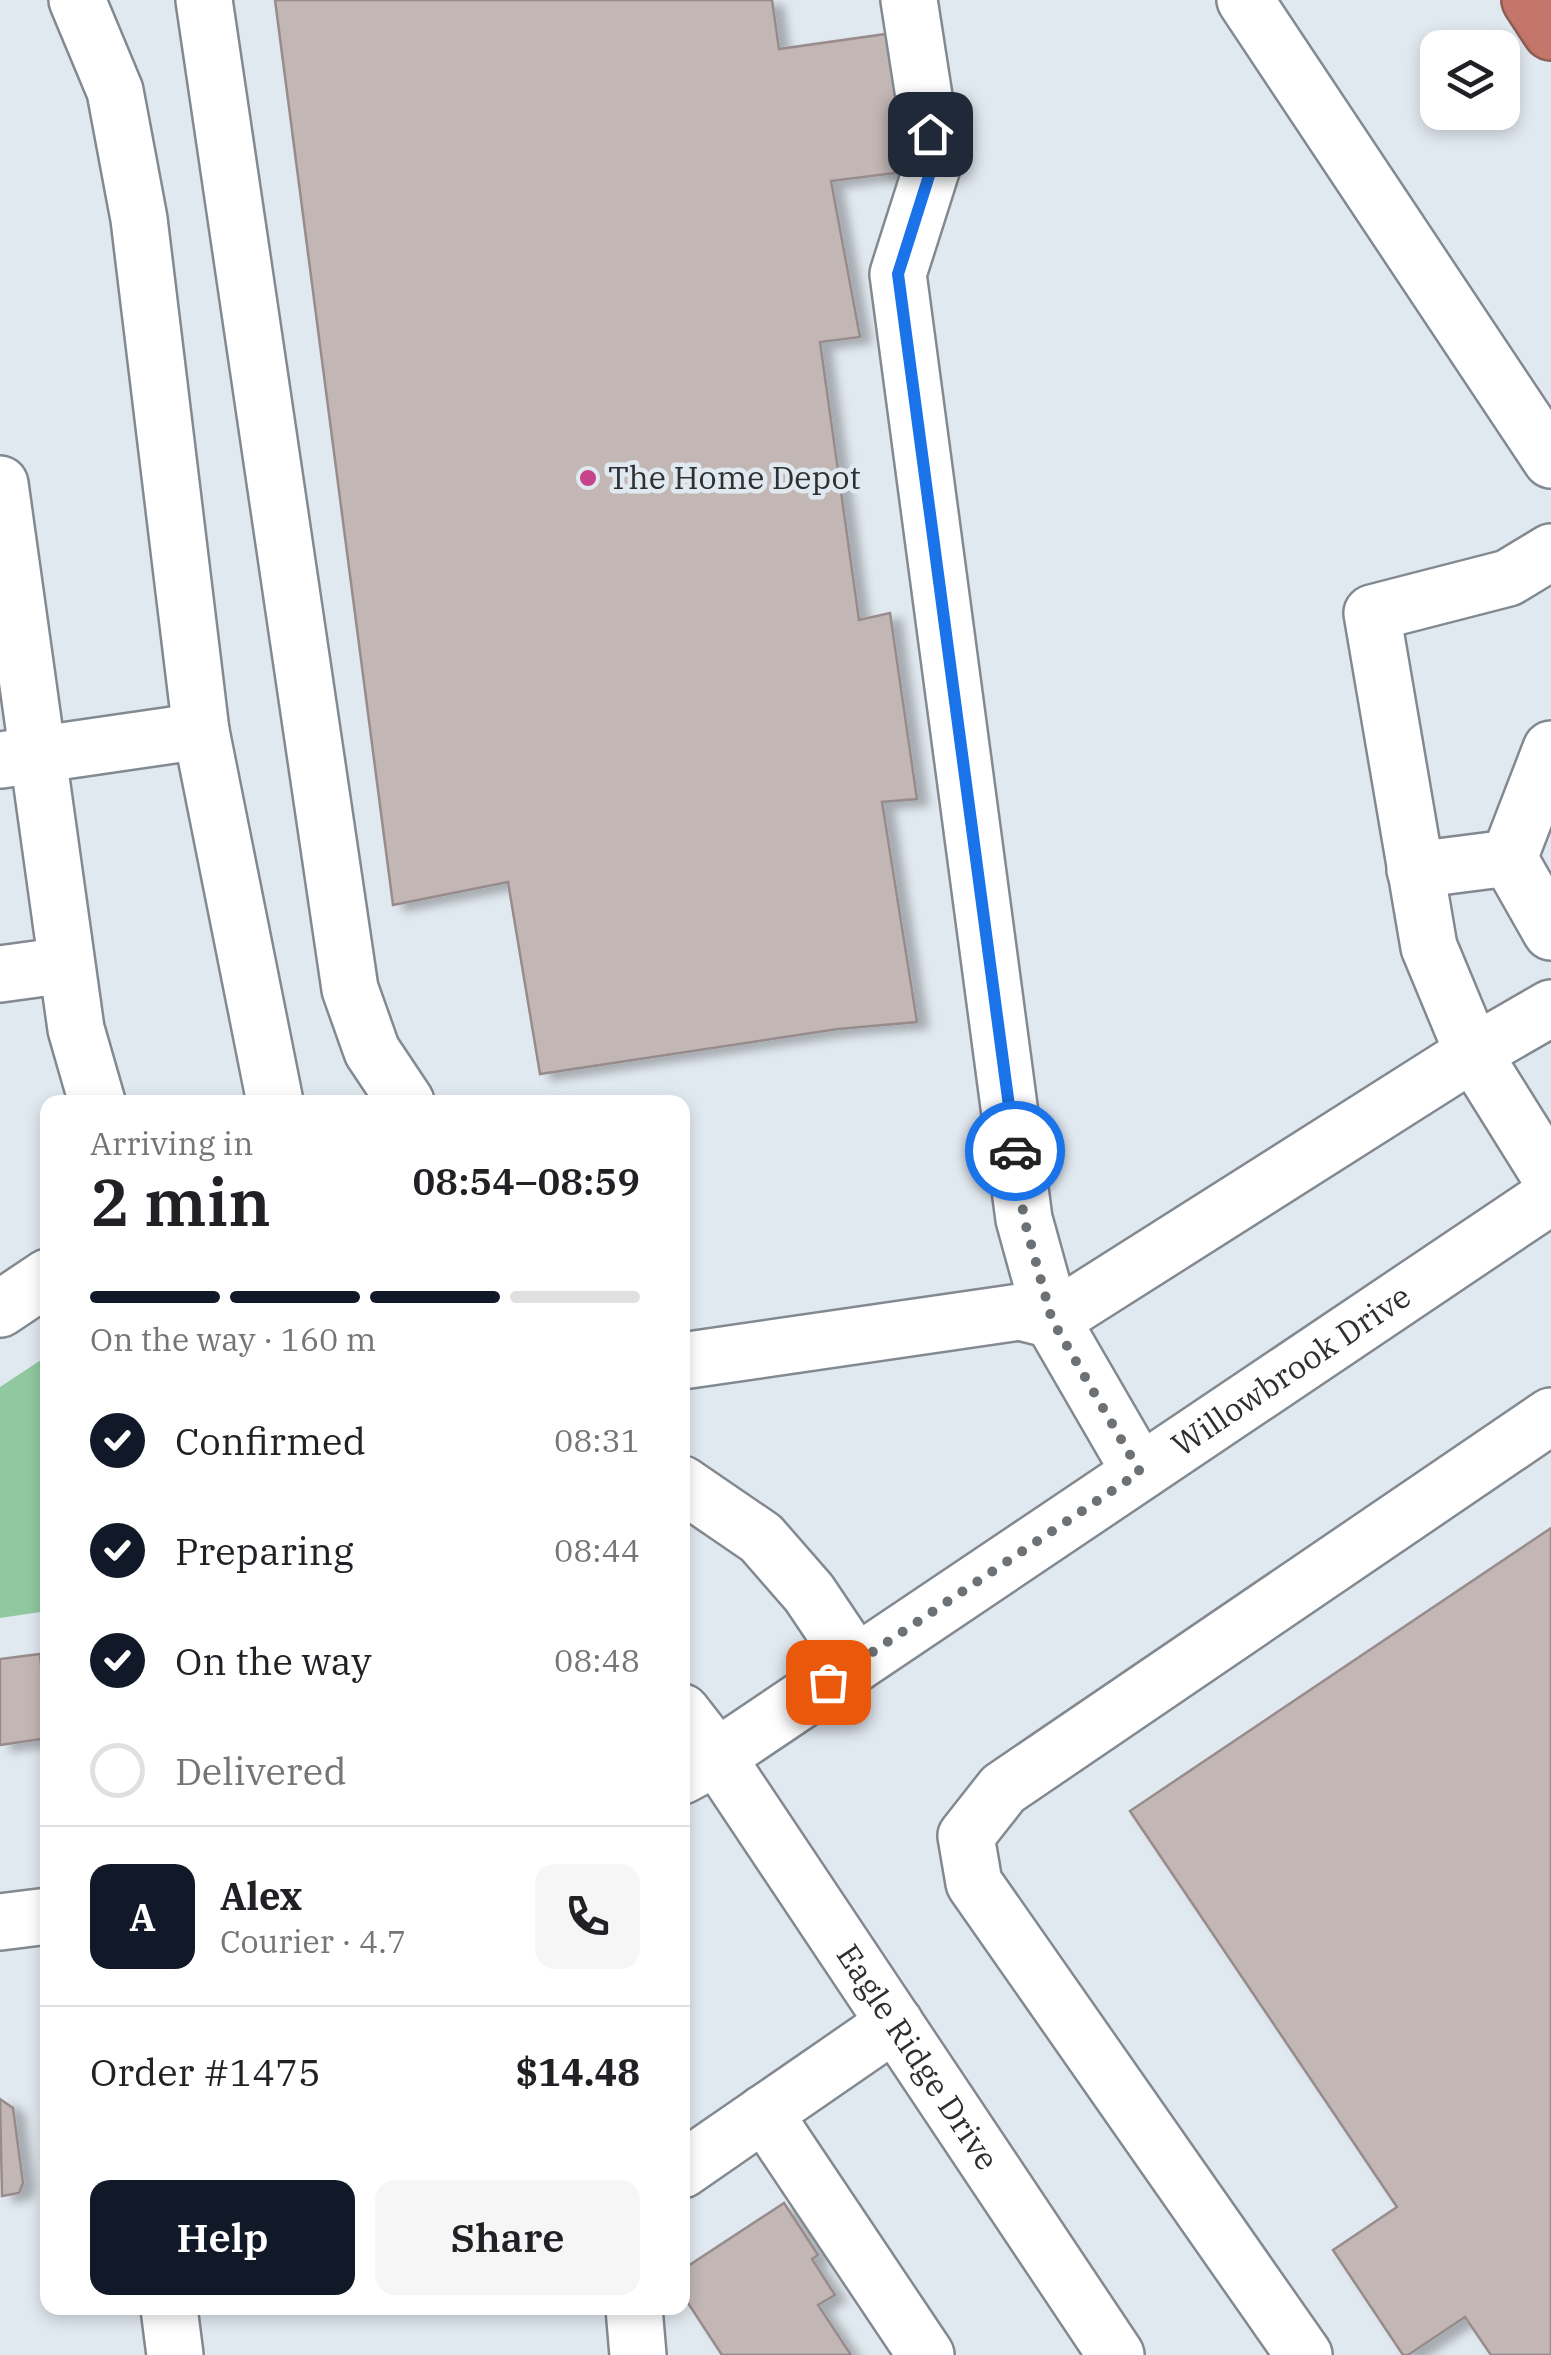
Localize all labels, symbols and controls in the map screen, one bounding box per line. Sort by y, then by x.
map controls [1420,30,1520,130]
button: layers [1420,30,1520,130]
pin [888,92,973,177]
icon: home [903,107,958,162]
place label: The Home Depot [608,456,861,498]
marker: The Home Depot [577,467,599,489]
courier [965,1101,1065,1201]
text: Arriving in [90,1122,253,1164]
icon: car [988,1124,1043,1179]
text: 08:54–08:59 [413,1156,640,1205]
text: 2 min [90,1159,271,1244]
street label: Willowbrook Drive [1163,1274,1418,1465]
text: On the way · 160 m [90,1318,376,1360]
icon: check [90,1413,145,1468]
text: Confirmed [175,1416,366,1465]
text: 08:31 [554,1419,640,1461]
icon: check [90,1523,145,1578]
text: Preparing [175,1526,354,1575]
text: 08:44 [554,1529,640,1571]
icon: check [90,1633,145,1688]
text: On the way [175,1636,372,1685]
text: 08:48 [554,1639,640,1681]
pin [786,1640,871,1725]
icon: bag [801,1655,856,1710]
text: Delivered [175,1746,347,1795]
button: phone [535,1864,640,1969]
text: Alex [220,1871,302,1920]
text: A [129,1892,156,1941]
text: Courier · 4.7 [220,1920,406,1962]
street label: Eagle Ridge Drive [828,1936,1009,2178]
text: Order #1475 [90,2047,321,2096]
text: $14.48 [515,2047,640,2096]
button: Help [90,2180,355,2295]
button: Share [375,2180,640,2295]

